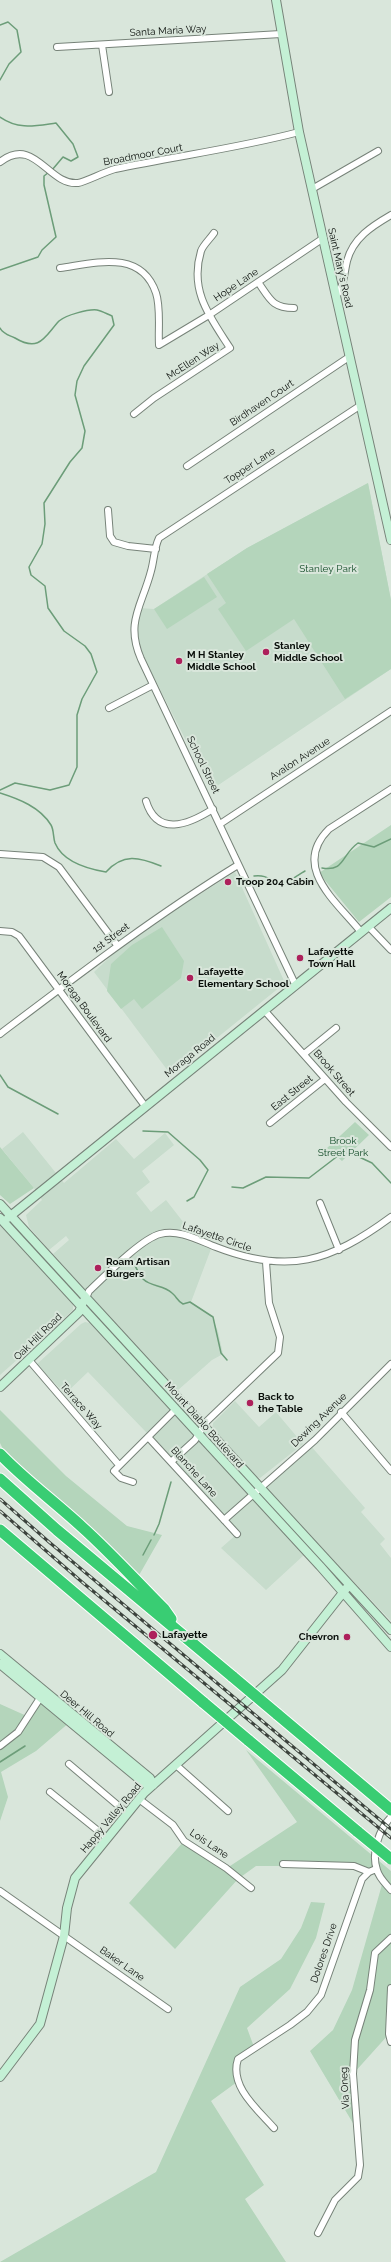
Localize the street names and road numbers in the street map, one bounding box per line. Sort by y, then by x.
street label: Santa Maria Way [129,23,207,39]
street label: Broadmoor Court [102,141,184,169]
street label: Saint Mary's Road [325,227,355,309]
street label: Hope Lane [212,266,260,304]
street label: McEllen Way [164,339,222,383]
street label: Birdhaven Court [228,377,296,429]
street label: Topper Lane [222,445,278,487]
street label: School Street [184,734,222,796]
street label: Avalon Avenue [268,735,332,783]
street label: 1st Street [90,921,132,955]
street label: Moraga Boulevard [54,969,114,1045]
street label: Moraga Road [162,1032,218,1080]
street label: Brook Street [311,1047,357,1099]
street label: East Street [269,1073,315,1113]
street label: Lafayette Circle [181,1220,253,1254]
street label: Oak Hill Road [11,1311,65,1363]
street label: Mount Diablo Boulevard [162,1379,246,1471]
street label: Terrace Way [58,1380,104,1432]
street label: Dewing Avenue [289,1390,349,1450]
street label: Blanche Lane [168,1444,220,1500]
street label: Deer Hill Road [58,1688,116,1740]
street label: Happy Valley Road [78,1781,144,1855]
street label: Lois Lane [187,1827,231,1861]
street label: Dolores Drive [308,1922,340,1984]
street label: Baker Lane [97,1944,147,1984]
street label: Via Oneg [338,2067,352,2109]

